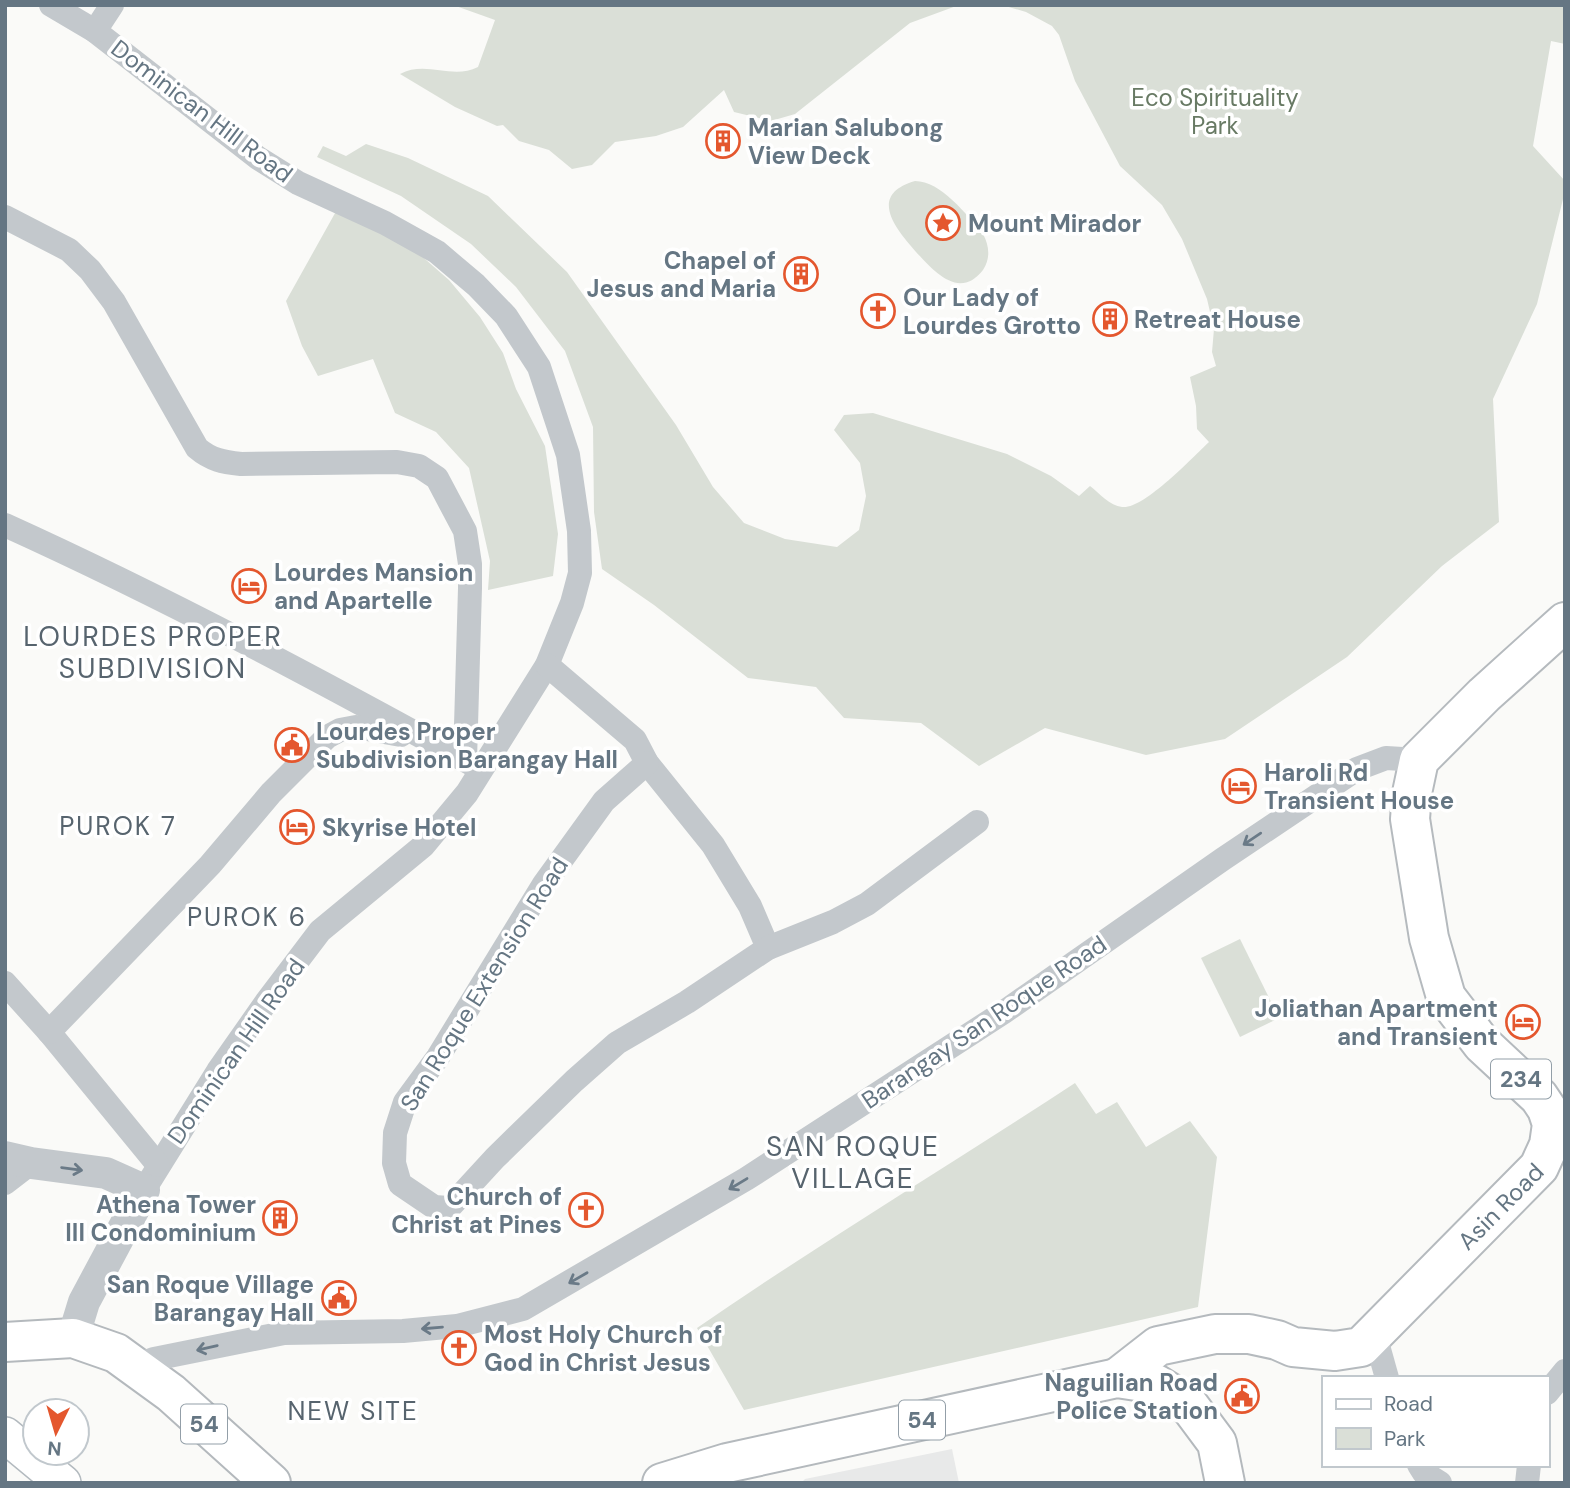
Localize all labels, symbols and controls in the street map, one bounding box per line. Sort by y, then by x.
street label: Dominican Hill Road [105,33,299,189]
park label: Eco Spirituality Park [1131,82,1299,141]
place label: Marian Salubong View Deck [748,112,943,171]
building icon: Marian Salubong View Deck [704,122,742,160]
place icon: Mount Mirador [924,204,962,242]
place label: Mount Mirador [968,208,1142,239]
place label: Chapel of Jesus and Maria [587,245,776,304]
building icon: Chapel of Jesus and Maria [782,255,820,293]
place label: Our Lady of Lourdes Grotto [903,282,1081,341]
church icon: Our Lady of Lourdes Grotto [859,292,897,330]
building icon: Retreat House [1091,300,1129,338]
place label: Retreat House [1134,304,1301,335]
place label: Lourdes Mansion and Apartelle [274,557,473,616]
hotel icon: Lourdes Mansion and Apartelle [230,567,268,605]
district label: LOURDES PROPER SUBDIVISION [23,618,283,687]
place label: Lourdes Proper Subdivision Barangay Hall [316,716,618,775]
public building icon: Lourdes Proper Subdivision Barangay Hall [273,726,311,764]
place label: Haroli Rd Transient House [1264,757,1454,816]
hotel icon: Haroli Rd Transient House [1220,767,1258,805]
hotel icon: Skyrise Hotel [278,808,316,846]
district label: PUROK 7 [59,809,177,843]
place label: Skyrise Hotel [322,812,476,843]
one-way arrow [1243,832,1262,846]
street label: San Roque Extension Road [393,851,575,1117]
district label: PUROK 6 [187,900,307,934]
street label: Barangay San Roque Road [856,928,1112,1116]
street label: Dominican Hill Road [160,952,312,1150]
place label: Joliathan Apartment and Transient [1254,993,1498,1052]
hotel icon: Joliathan Apartment and Transient [1504,1003,1542,1041]
road number: 234 [1491,1060,1551,1098]
district label: SAN ROQUE VILLAGE [766,1128,940,1197]
street label: Asin Road [1451,1156,1550,1256]
one-way arrow [61,1162,83,1175]
one-way arrow [728,1177,748,1191]
place label: Church of Christ at Pines [391,1181,562,1240]
place label: Athena Tower III Condominium [65,1189,256,1248]
church icon: Church of Christ at Pines [567,1191,605,1229]
building icon: Athena Tower III Condominium [261,1199,299,1237]
place label: San Roque Village Barangay Hall [107,1269,314,1328]
one-way arrow [568,1272,589,1285]
public building icon: San Roque Village Barangay Hall [320,1279,358,1317]
place label: Most Holy Church of God in Christ Jesus [484,1319,722,1378]
one-way arrow [422,1322,444,1335]
church icon: Most Holy Church of God in Christ Jesus [440,1329,478,1367]
one-way arrow [196,1342,218,1355]
place label: Naguilian Road Police Station [1044,1367,1218,1426]
legend [1322,1376,1549,1467]
public building icon: Naguilian Road Police Station [1223,1377,1261,1415]
text: Road [1384,1390,1433,1418]
district label: NEW SITE [287,1394,419,1428]
north arrow [21,1397,91,1467]
road number: 54 [899,1400,945,1440]
road number: 54 [181,1404,227,1443]
text: Park [1384,1425,1426,1453]
text: N [47,1435,63,1461]

